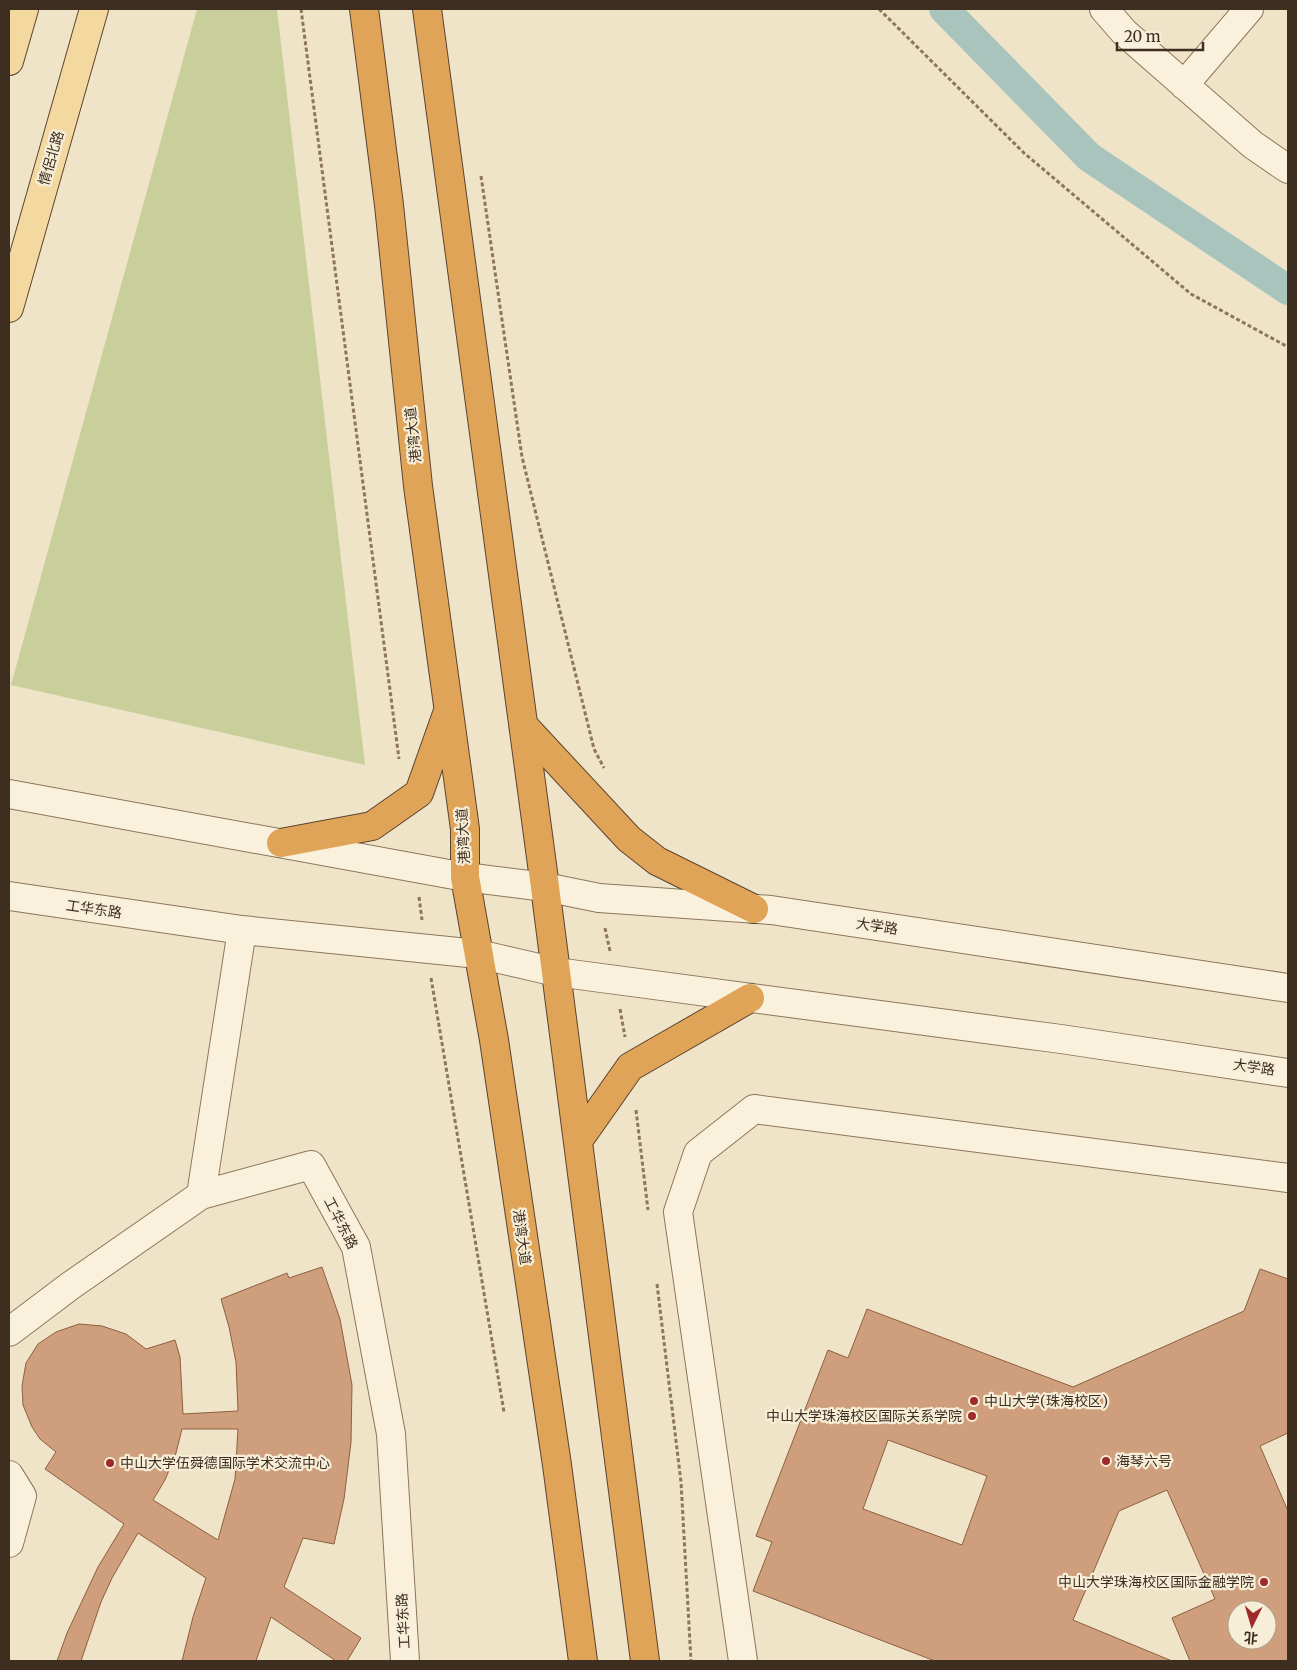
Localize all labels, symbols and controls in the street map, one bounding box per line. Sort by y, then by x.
scale bar [1117,20,1203,52]
text: 20 m [1124,27,1161,46]
street label: 情侶北路 [35,129,67,187]
street label: 港湾大道 [401,406,425,464]
street label: 港湾大道 [453,808,473,864]
street label: 工华东路 [65,896,123,922]
street label: 大学路 [855,914,899,938]
street label: 大学路 [1232,1055,1276,1079]
street label: 工华东路 [320,1194,362,1252]
street label: 港湾大道 [509,1208,535,1266]
place label: 中山大学(珠海校区) [984,1392,1108,1410]
marker: 中山大学(珠海校区) [968,1395,980,1407]
place label: 中山大学珠海校区国际关系学院 [766,1407,962,1425]
marker: 中山大学珠海校区国际关系学院 [966,1410,978,1422]
place label: 海琴六号 [1116,1452,1172,1470]
place label: 中山大学伍舜德国际学术交流中心 [120,1454,330,1472]
marker: 海琴六号 [1100,1455,1112,1467]
marker: 中山大学伍舜德国际学术交流中心 [104,1457,116,1469]
place label: 中山大学珠海校区国际金融学院 [1058,1573,1254,1591]
marker: 中山大学珠海校区国际金融学院 [1258,1576,1270,1588]
street label: 工华东路 [393,1593,413,1649]
north arrow [1227,1600,1277,1650]
text: 北 [1243,1628,1259,1648]

